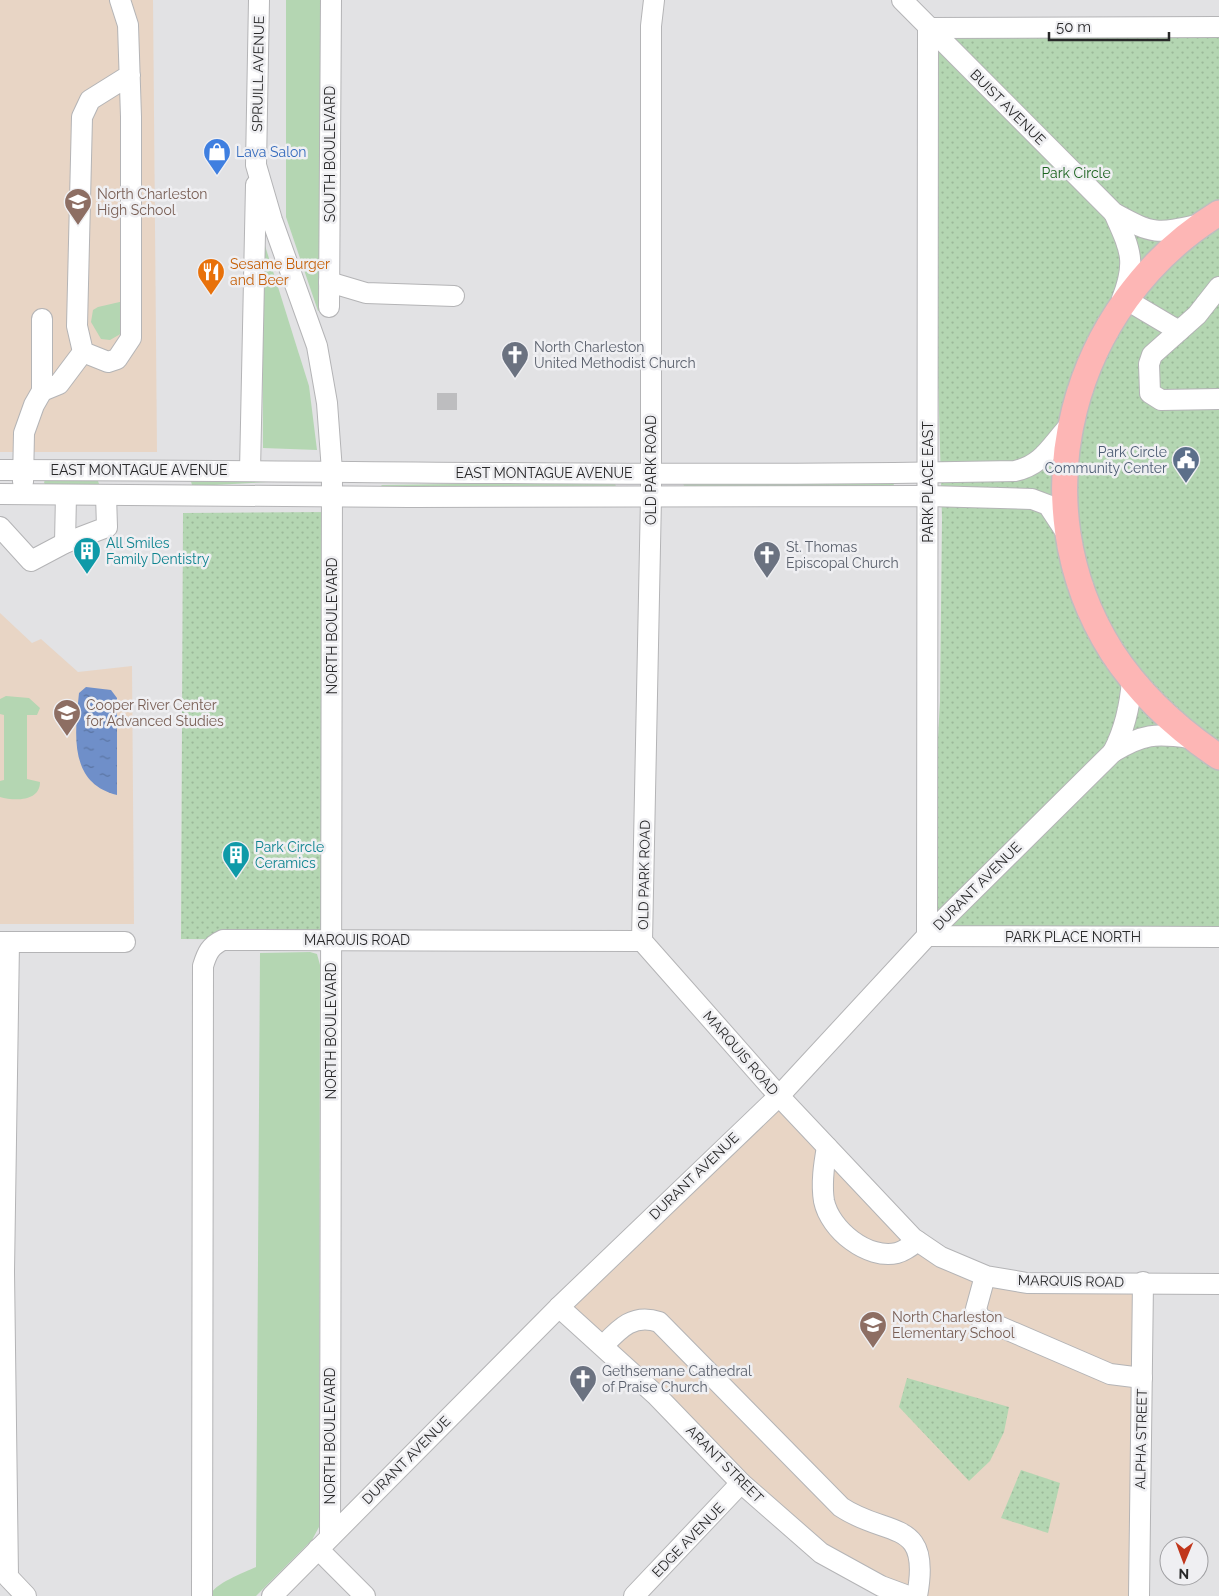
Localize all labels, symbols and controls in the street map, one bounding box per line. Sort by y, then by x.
scale bar [1049,10,1169,42]
street label: SPRUILL AVENUE [249,16,267,132]
text: 50 m [1056,18,1091,36]
street label: BUIST AVENUE [967,66,1049,148]
street label: SOUTH BOULEVARD [322,86,338,222]
shop icon: Lava Salon [202,137,232,176]
place label: Lava Salon [236,144,306,160]
park label: Park Circle [1041,165,1111,181]
place label: North Charleston High School [97,186,208,218]
school or university icon: North Charleston High School [63,187,93,226]
place label: Sesame Burger and Beer [230,256,330,288]
restaurant icon: Sesame Burger and Beer [196,257,226,296]
place label: North Charleston United Methodist Church [534,339,696,371]
church icon: North Charleston United Methodist Church [500,340,530,379]
street label: OLD PARK ROAD [643,415,659,525]
street label: PARK PLACE EAST [920,421,936,543]
place label: Park Circle Community Center [1045,444,1167,476]
public building icon: Park Circle Community Center [1171,445,1201,484]
street label: EAST MONTAGUE AVENUE [50,462,228,478]
street label: EAST MONTAGUE AVENUE [455,465,633,481]
place label: All Smiles Family Dentistry [106,535,210,567]
building icon: All Smiles Family Dentistry [72,536,102,575]
place label: St. Thomas Episcopal Church [786,539,899,571]
church icon: St. Thomas Episcopal Church [752,540,782,579]
street label: NORTH BOULEVARD [324,557,340,695]
place label: Cooper River Center for Advanced Studies [86,697,224,729]
school or university icon: Cooper River Center for Advanced Studies [52,698,82,737]
street label: OLD PARK ROAD [635,820,653,930]
place label: Park Circle Ceramics [255,839,324,871]
street label: DURANT AVENUE [930,839,1024,933]
building icon: Park Circle Ceramics [221,840,251,879]
street label: PARK PLACE NORTH [1005,929,1141,945]
street label: MARQUIS ROAD [304,932,410,948]
street label: NORTH BOULEVARD [323,962,339,1100]
street label: MARQUIS ROAD [700,1008,782,1098]
street label: DURANT AVENUE [646,1129,742,1223]
street label: MARQUIS ROAD [1018,1272,1124,1290]
place label: North Charleston Elementary School [892,1309,1015,1341]
school or university icon: North Charleston Elementary School [858,1310,888,1349]
place label: Gethsemane Cathedral of Praise Church [602,1363,752,1395]
church icon: Gethsemane Cathedral of Praise Church [568,1364,598,1403]
street label: NORTH BOULEVARD [322,1367,338,1505]
street label: ALPHA STREET [1132,1388,1150,1490]
street label: DURANT AVENUE [359,1413,453,1507]
street label: ARANT STREET [683,1422,767,1506]
street label: EDGE AVENUE [649,1500,727,1580]
north arrow [1159,1536,1209,1586]
text: N [1178,1566,1189,1582]

